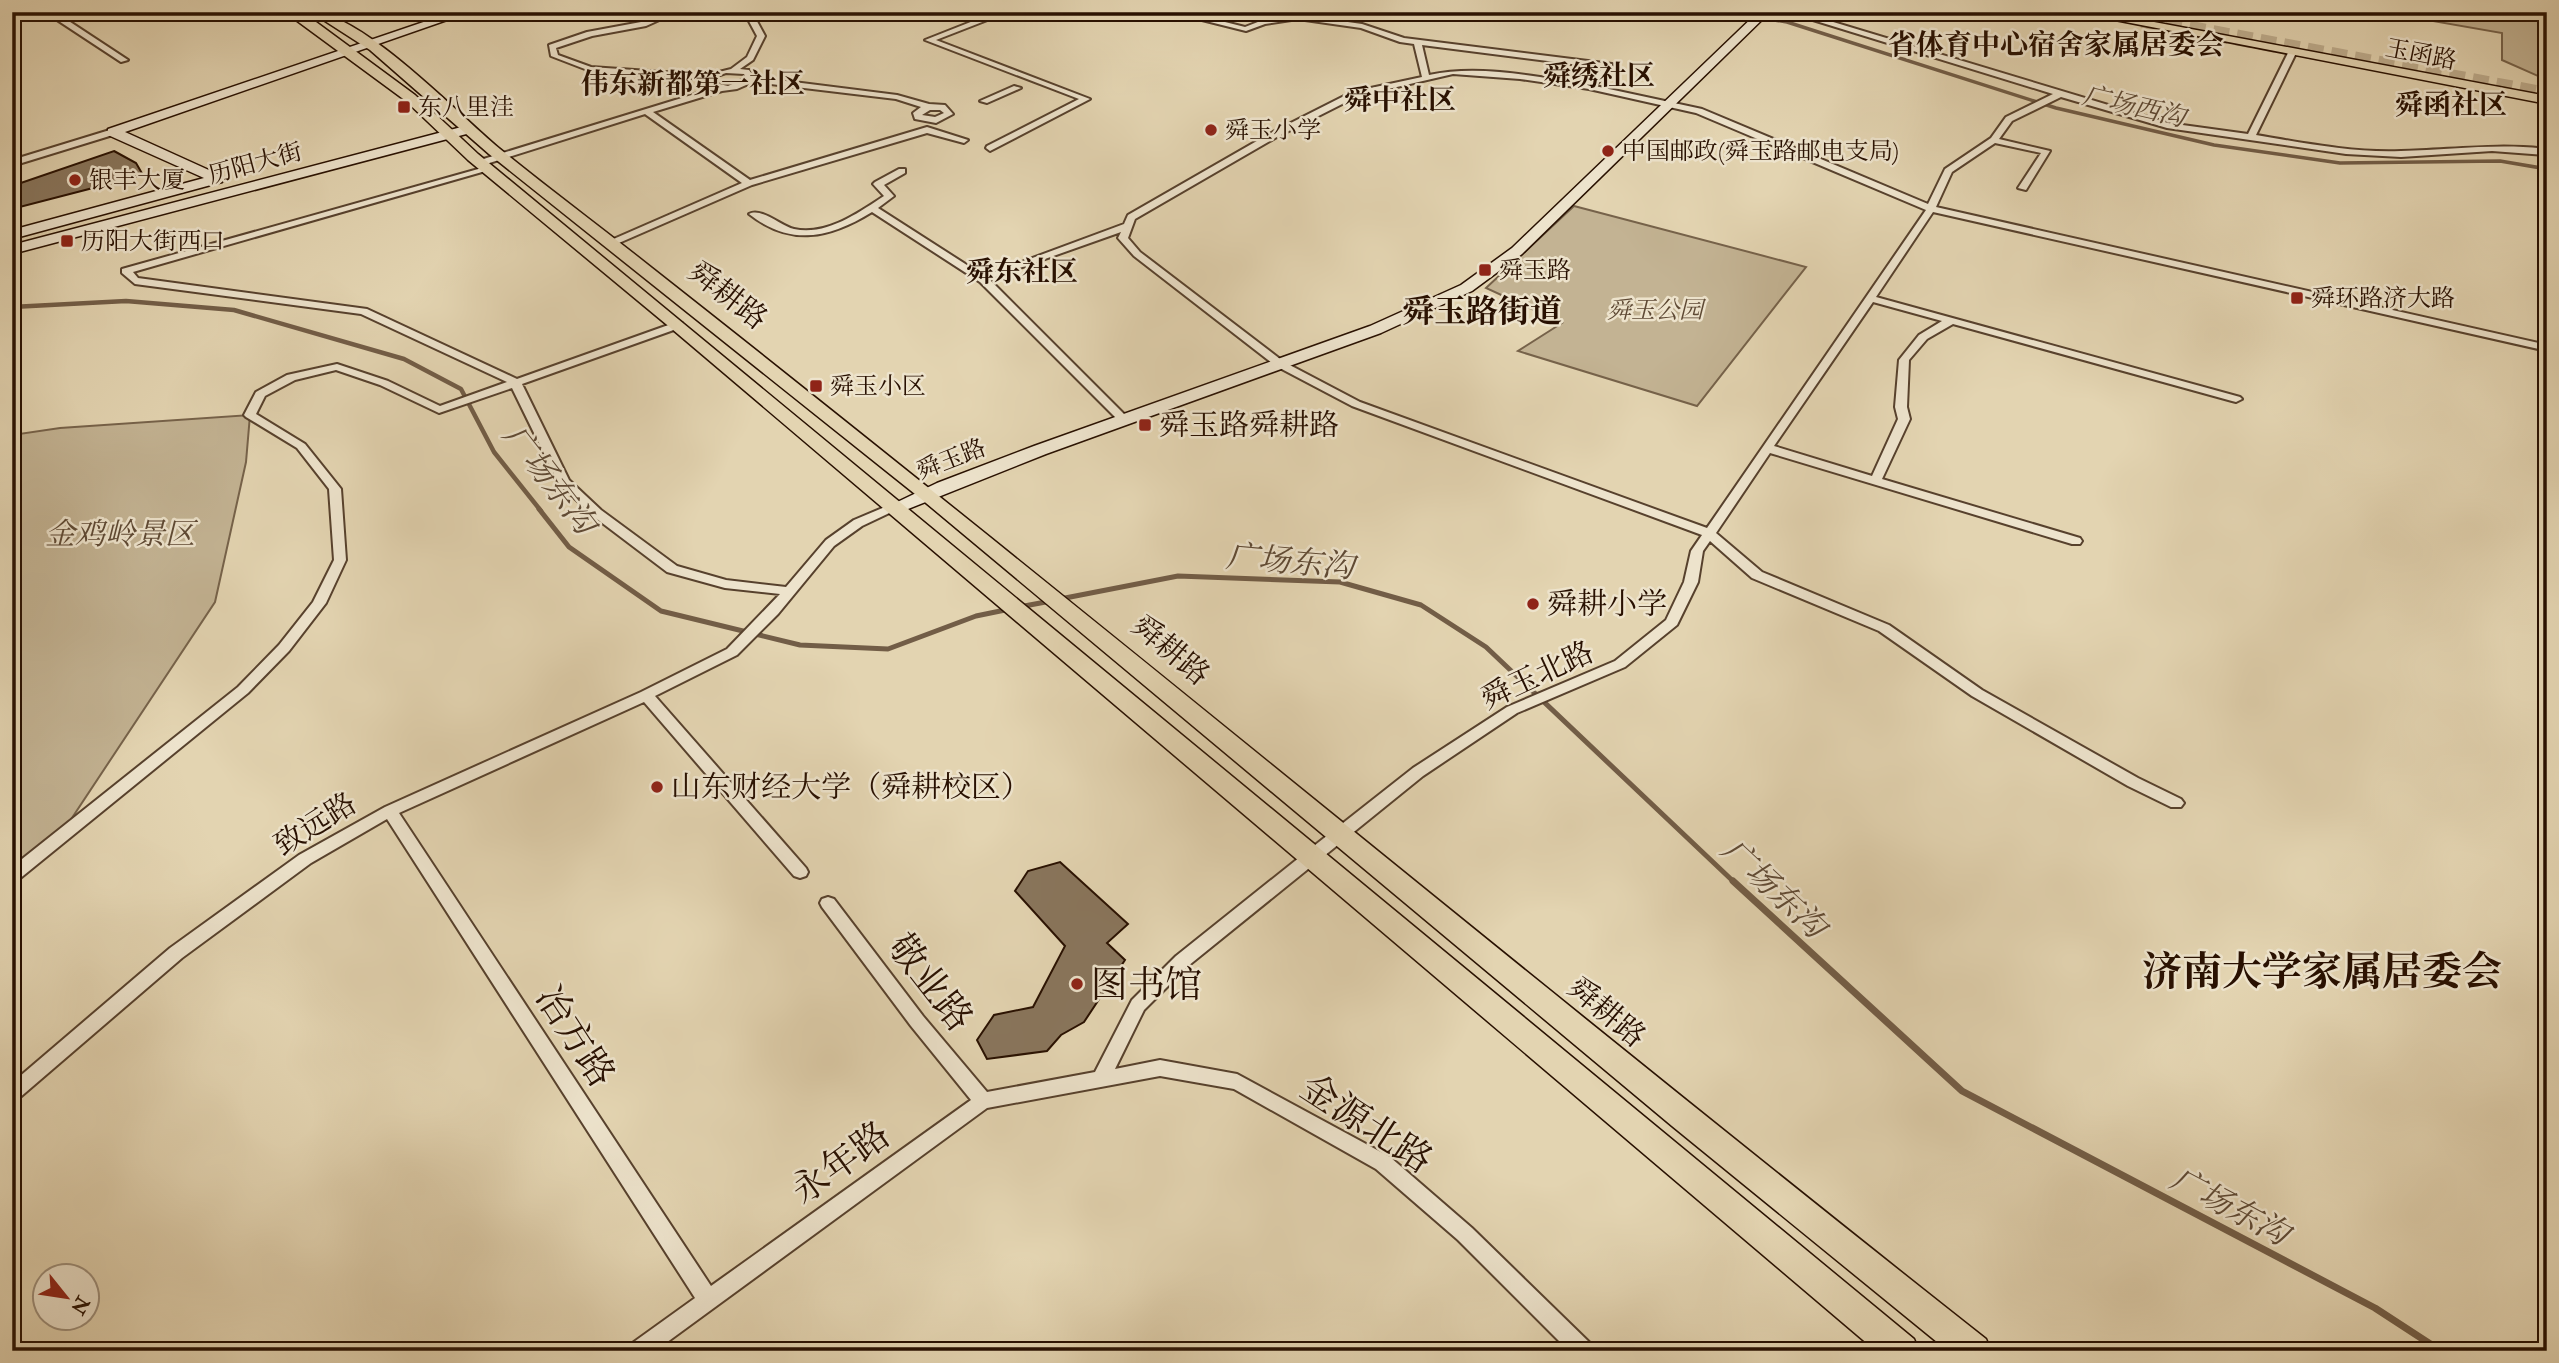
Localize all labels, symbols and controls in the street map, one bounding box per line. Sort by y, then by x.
district label: 省体育中心宿舍家属居委会 [1888,28,2224,63]
street label: 玉函路 [2383,32,2459,77]
district label: 舜绣社区 [1543,59,1655,94]
district label: 伟东新都第一社区 [581,67,805,102]
water label: 广场西沟 [2080,80,2192,135]
district label: 舜中社区 [1344,83,1456,118]
district label: 舜函社区 [2395,88,2507,123]
place label: 东八里洼 [418,92,514,123]
marker: 东八里洼 [396,99,412,115]
place label: 舜玉小学 [1225,115,1321,146]
marker: 舜玉小学 [1203,122,1219,138]
street label: 历阳大街 [205,136,306,191]
place label: 中国邮政(舜玉路邮电支局) [1622,136,1899,167]
marker: 中国邮政(舜玉路邮电支局) [1600,143,1616,159]
place label: 银丰大厦 [89,165,185,196]
marker: 银丰大厦 [67,172,83,188]
place label: 历阳大街西口 [81,226,225,257]
marker: 历阳大街西口 [59,233,75,249]
street label: 舜耕路 [681,253,775,338]
district label: 舜东社区 [966,255,1078,290]
place label: 舜玉路 [1499,255,1571,286]
marker: 舜玉路 [1477,262,1493,278]
place label: 舜环路济大路 [2311,283,2455,314]
marker: 舜环路济大路 [2289,290,2305,306]
district label: 舜玉路街道 [1402,292,1562,332]
park label: 舜玉公园 [1607,295,1707,326]
place label: 舜玉小区 [830,371,926,402]
marker: 舜玉小区 [808,378,824,394]
place label: 舜玉路舜耕路 [1159,407,1339,444]
water label: 广场东沟 [494,417,607,546]
marker: 舜玉路舜耕路 [1137,417,1153,433]
street label: 舜玉路 [912,432,990,487]
park label: 金鸡岭景区 [45,516,199,553]
water label: 广场东沟 [1224,536,1360,588]
place label: 舜耕小学 [1547,586,1667,623]
marker: 舜耕小学 [1525,596,1541,612]
street label: 舜耕路 [1124,607,1217,693]
street label: 舜玉北路 [1475,633,1599,718]
place label: 山东财经大学（舜耕校区） [671,769,1031,806]
marker: 山东财经大学（舜耕校区） [649,779,665,795]
street label: 致远路 [267,785,363,864]
water label: 广场东沟 [1713,830,1837,950]
street label: 敬业路 [877,925,983,1041]
district label: 济南大学家属居委会 [2142,947,2502,998]
place label: 图书馆 [1091,962,1202,1009]
street label: 舜耕路 [1560,969,1653,1055]
marker: 图书馆 [1069,976,1085,992]
street label: 冶方路 [525,977,625,1096]
street label: 金源北路 [1291,1064,1441,1184]
street label: 永年路 [782,1112,900,1215]
water label: 广场东沟 [2164,1159,2300,1257]
north arrow [32,1262,102,1332]
text: N [65,1291,95,1319]

